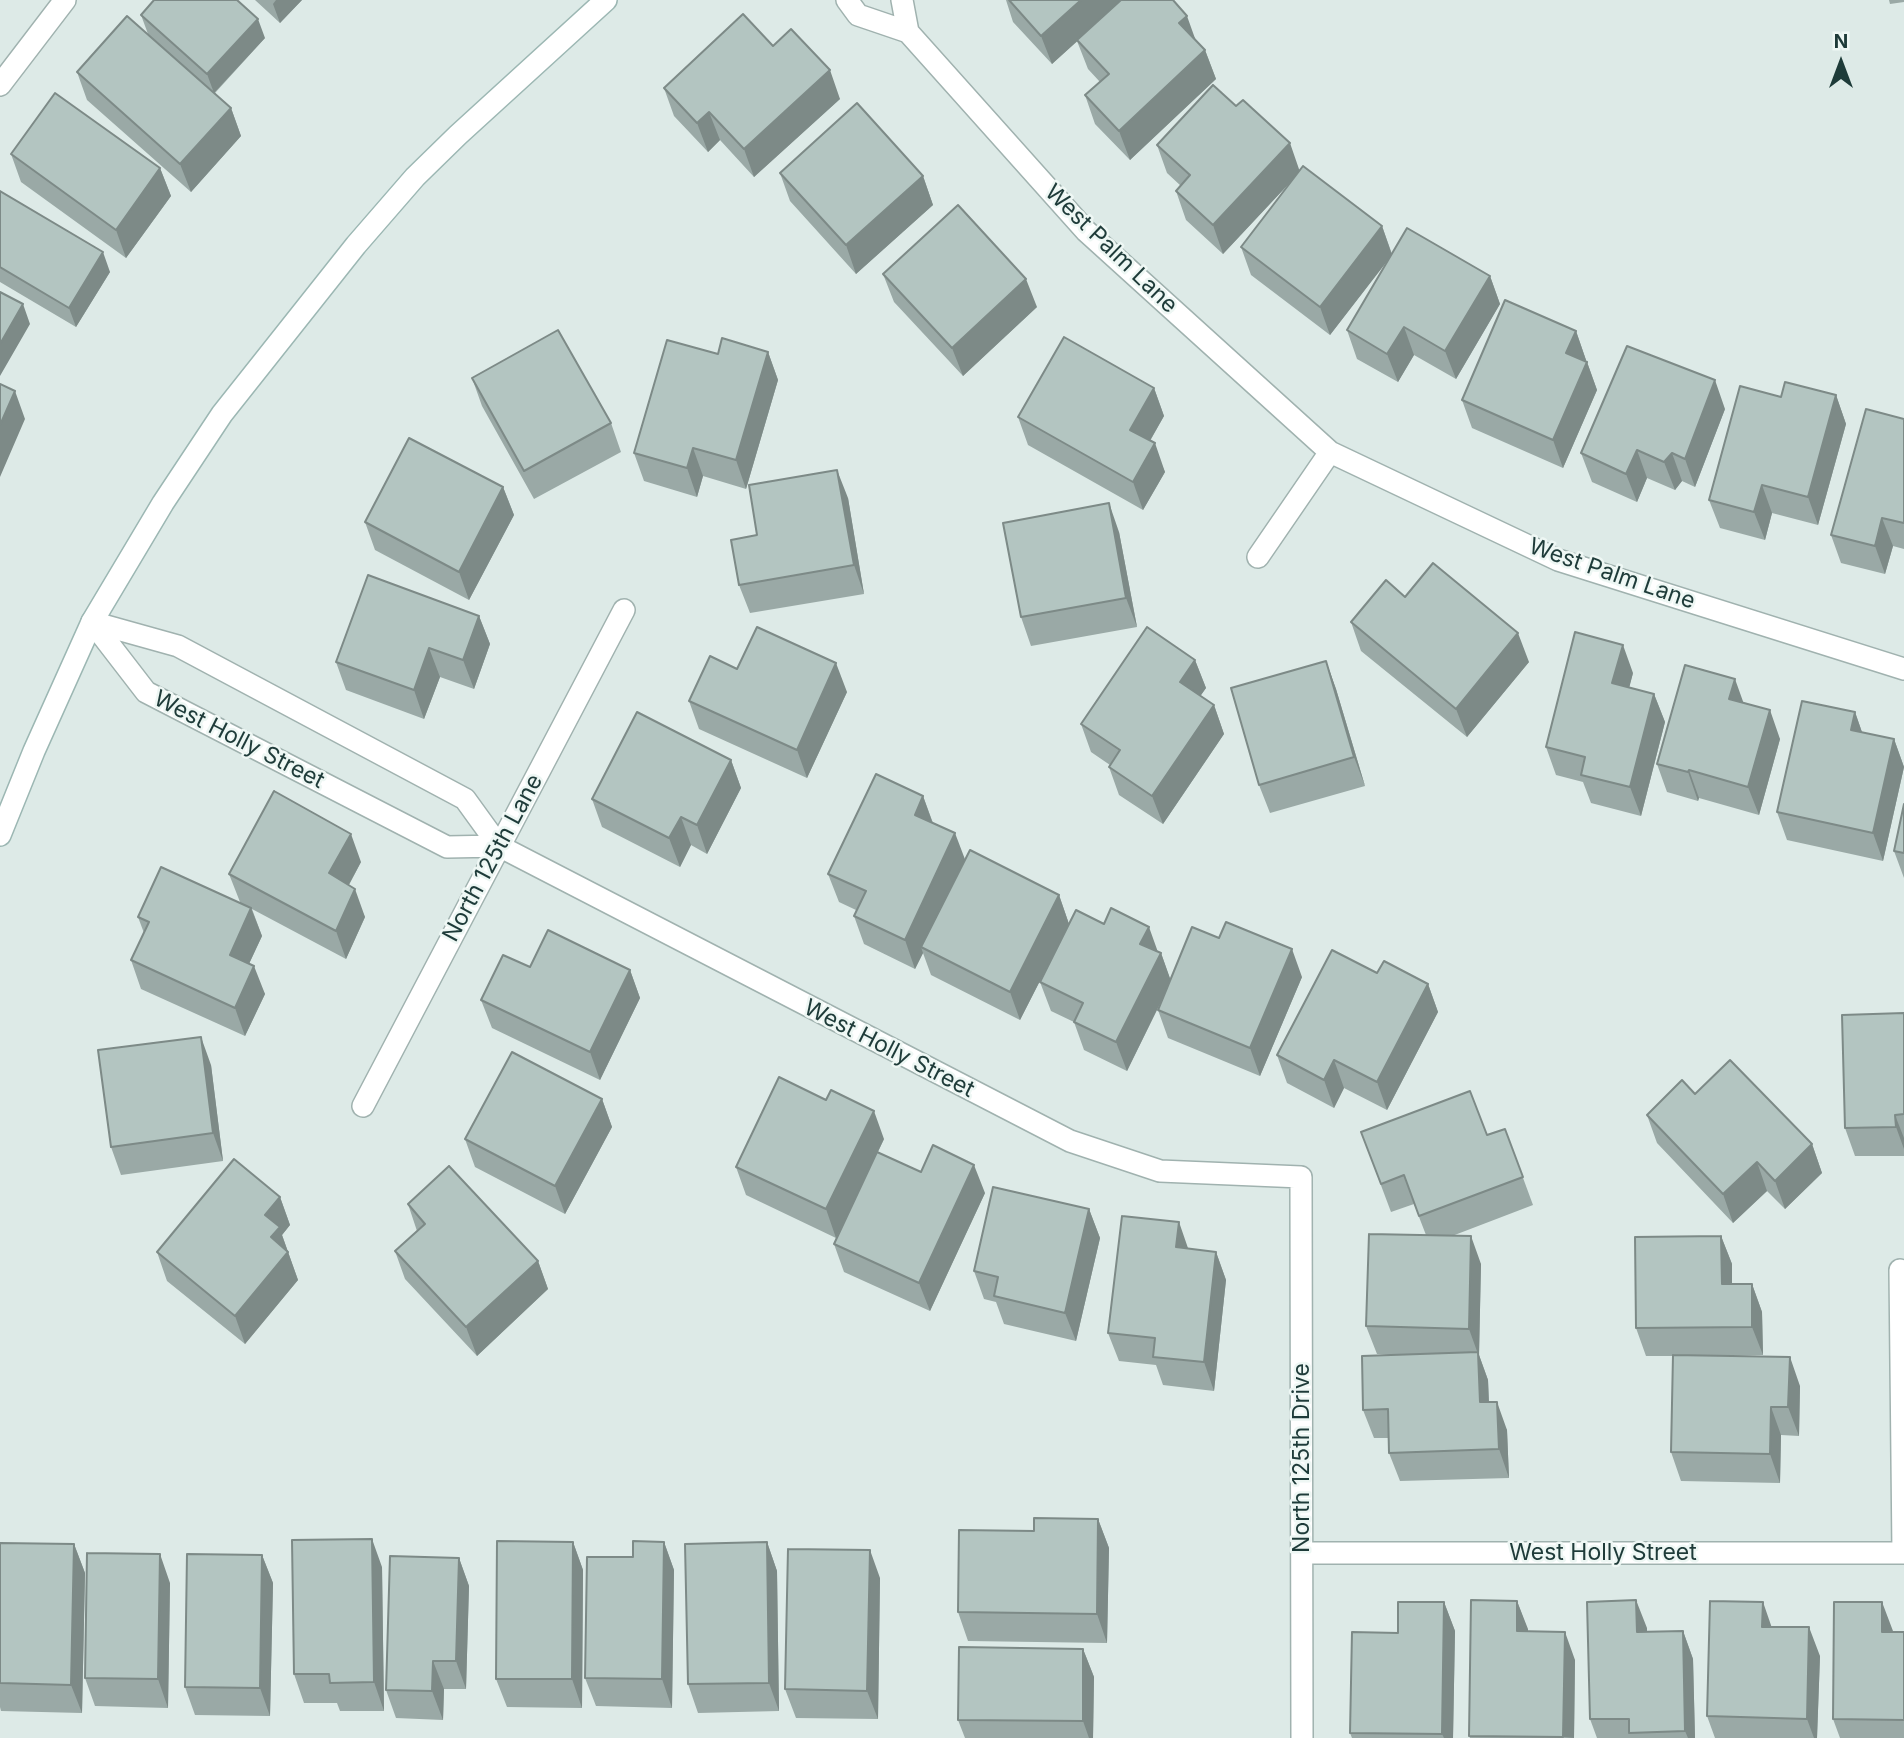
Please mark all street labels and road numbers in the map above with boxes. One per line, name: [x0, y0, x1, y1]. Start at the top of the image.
street label: West Palm Lane: [1039, 179, 1183, 319]
street label: West Palm Lane: [1525, 533, 1699, 615]
street label: West Holly Street: [149, 685, 329, 795]
street label: North 125th Lane: [437, 770, 549, 946]
street label: West Holly Street: [799, 994, 979, 1104]
street label: North 125th Drive: [1288, 1363, 1316, 1553]
street label: West Holly Street: [1509, 1539, 1697, 1567]

